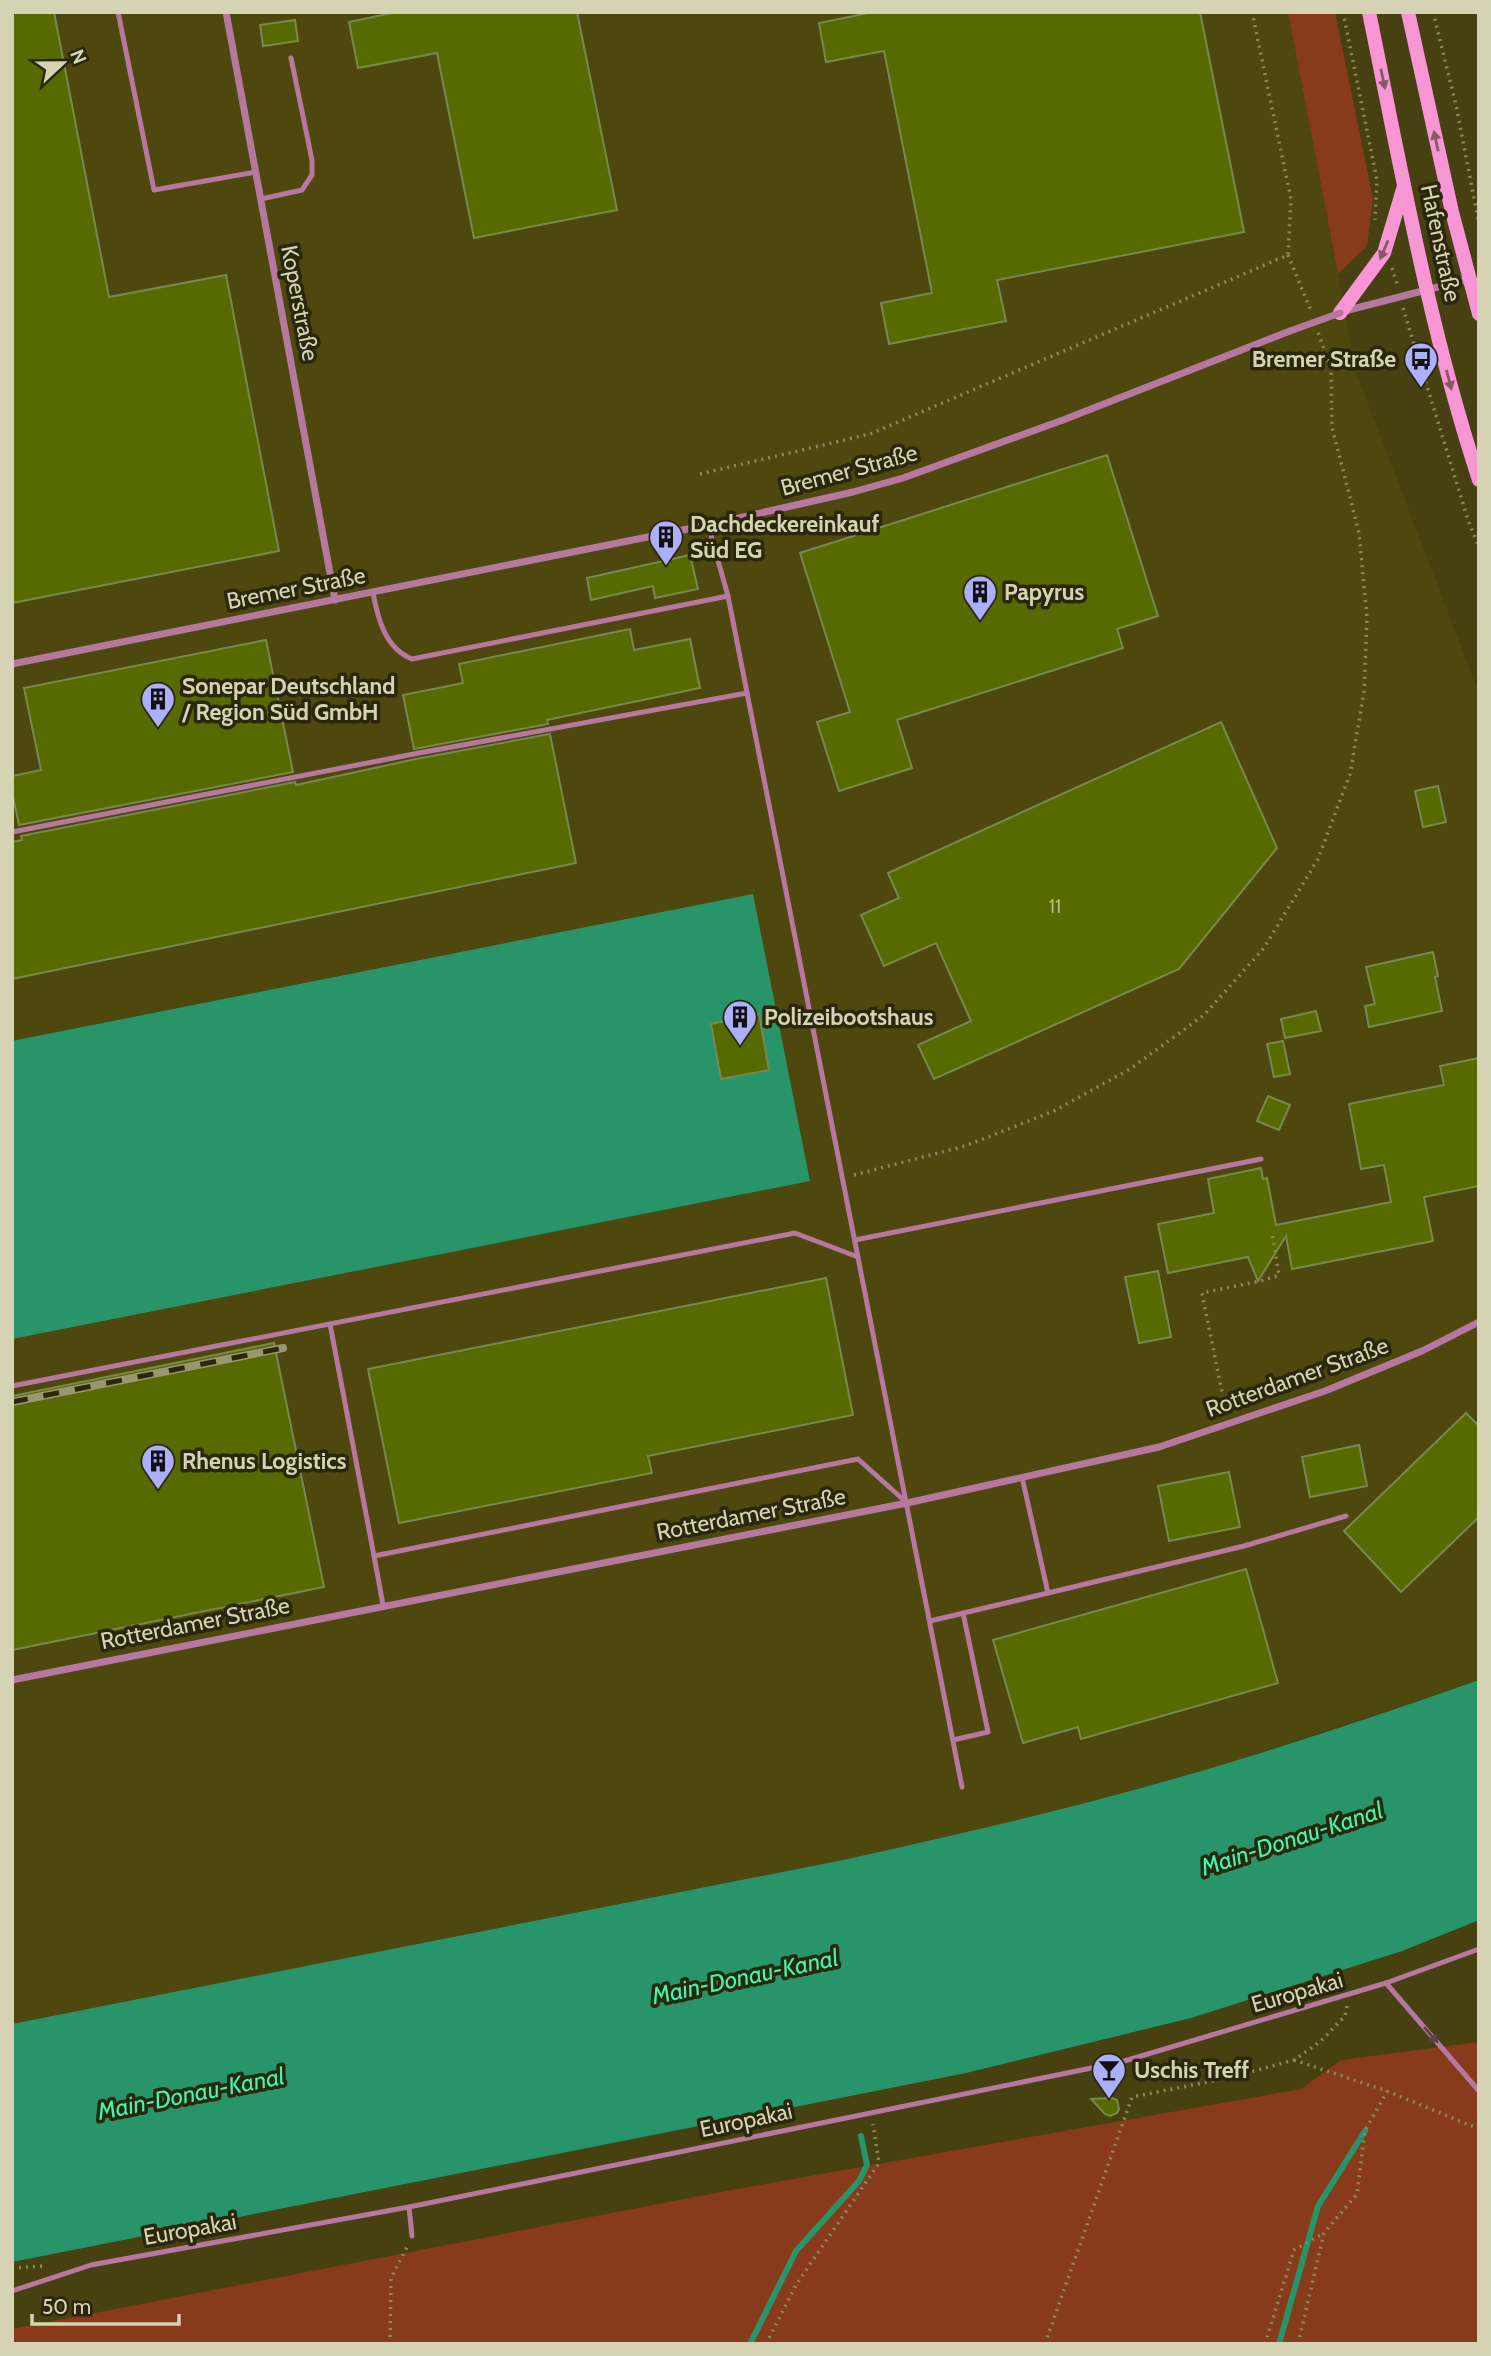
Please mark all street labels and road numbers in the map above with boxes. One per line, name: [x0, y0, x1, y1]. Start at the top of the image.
street label: Hafenstraße: [1415, 182, 1467, 304]
street label: Koperstraße: [275, 243, 325, 363]
street label: Bremer Straße: [777, 438, 921, 502]
street label: Bremer Straße: [224, 561, 368, 615]
street label: Rotterdamer Straße: [1202, 1331, 1392, 1423]
street label: Rotterdamer Straße: [654, 1482, 848, 1546]
street label: Rotterdamer Straße: [98, 1591, 292, 1655]
street label: Europakai: [1248, 1966, 1346, 2018]
street label: Europakai: [697, 2097, 795, 2143]
street label: Europakai: [141, 2207, 239, 2251]

